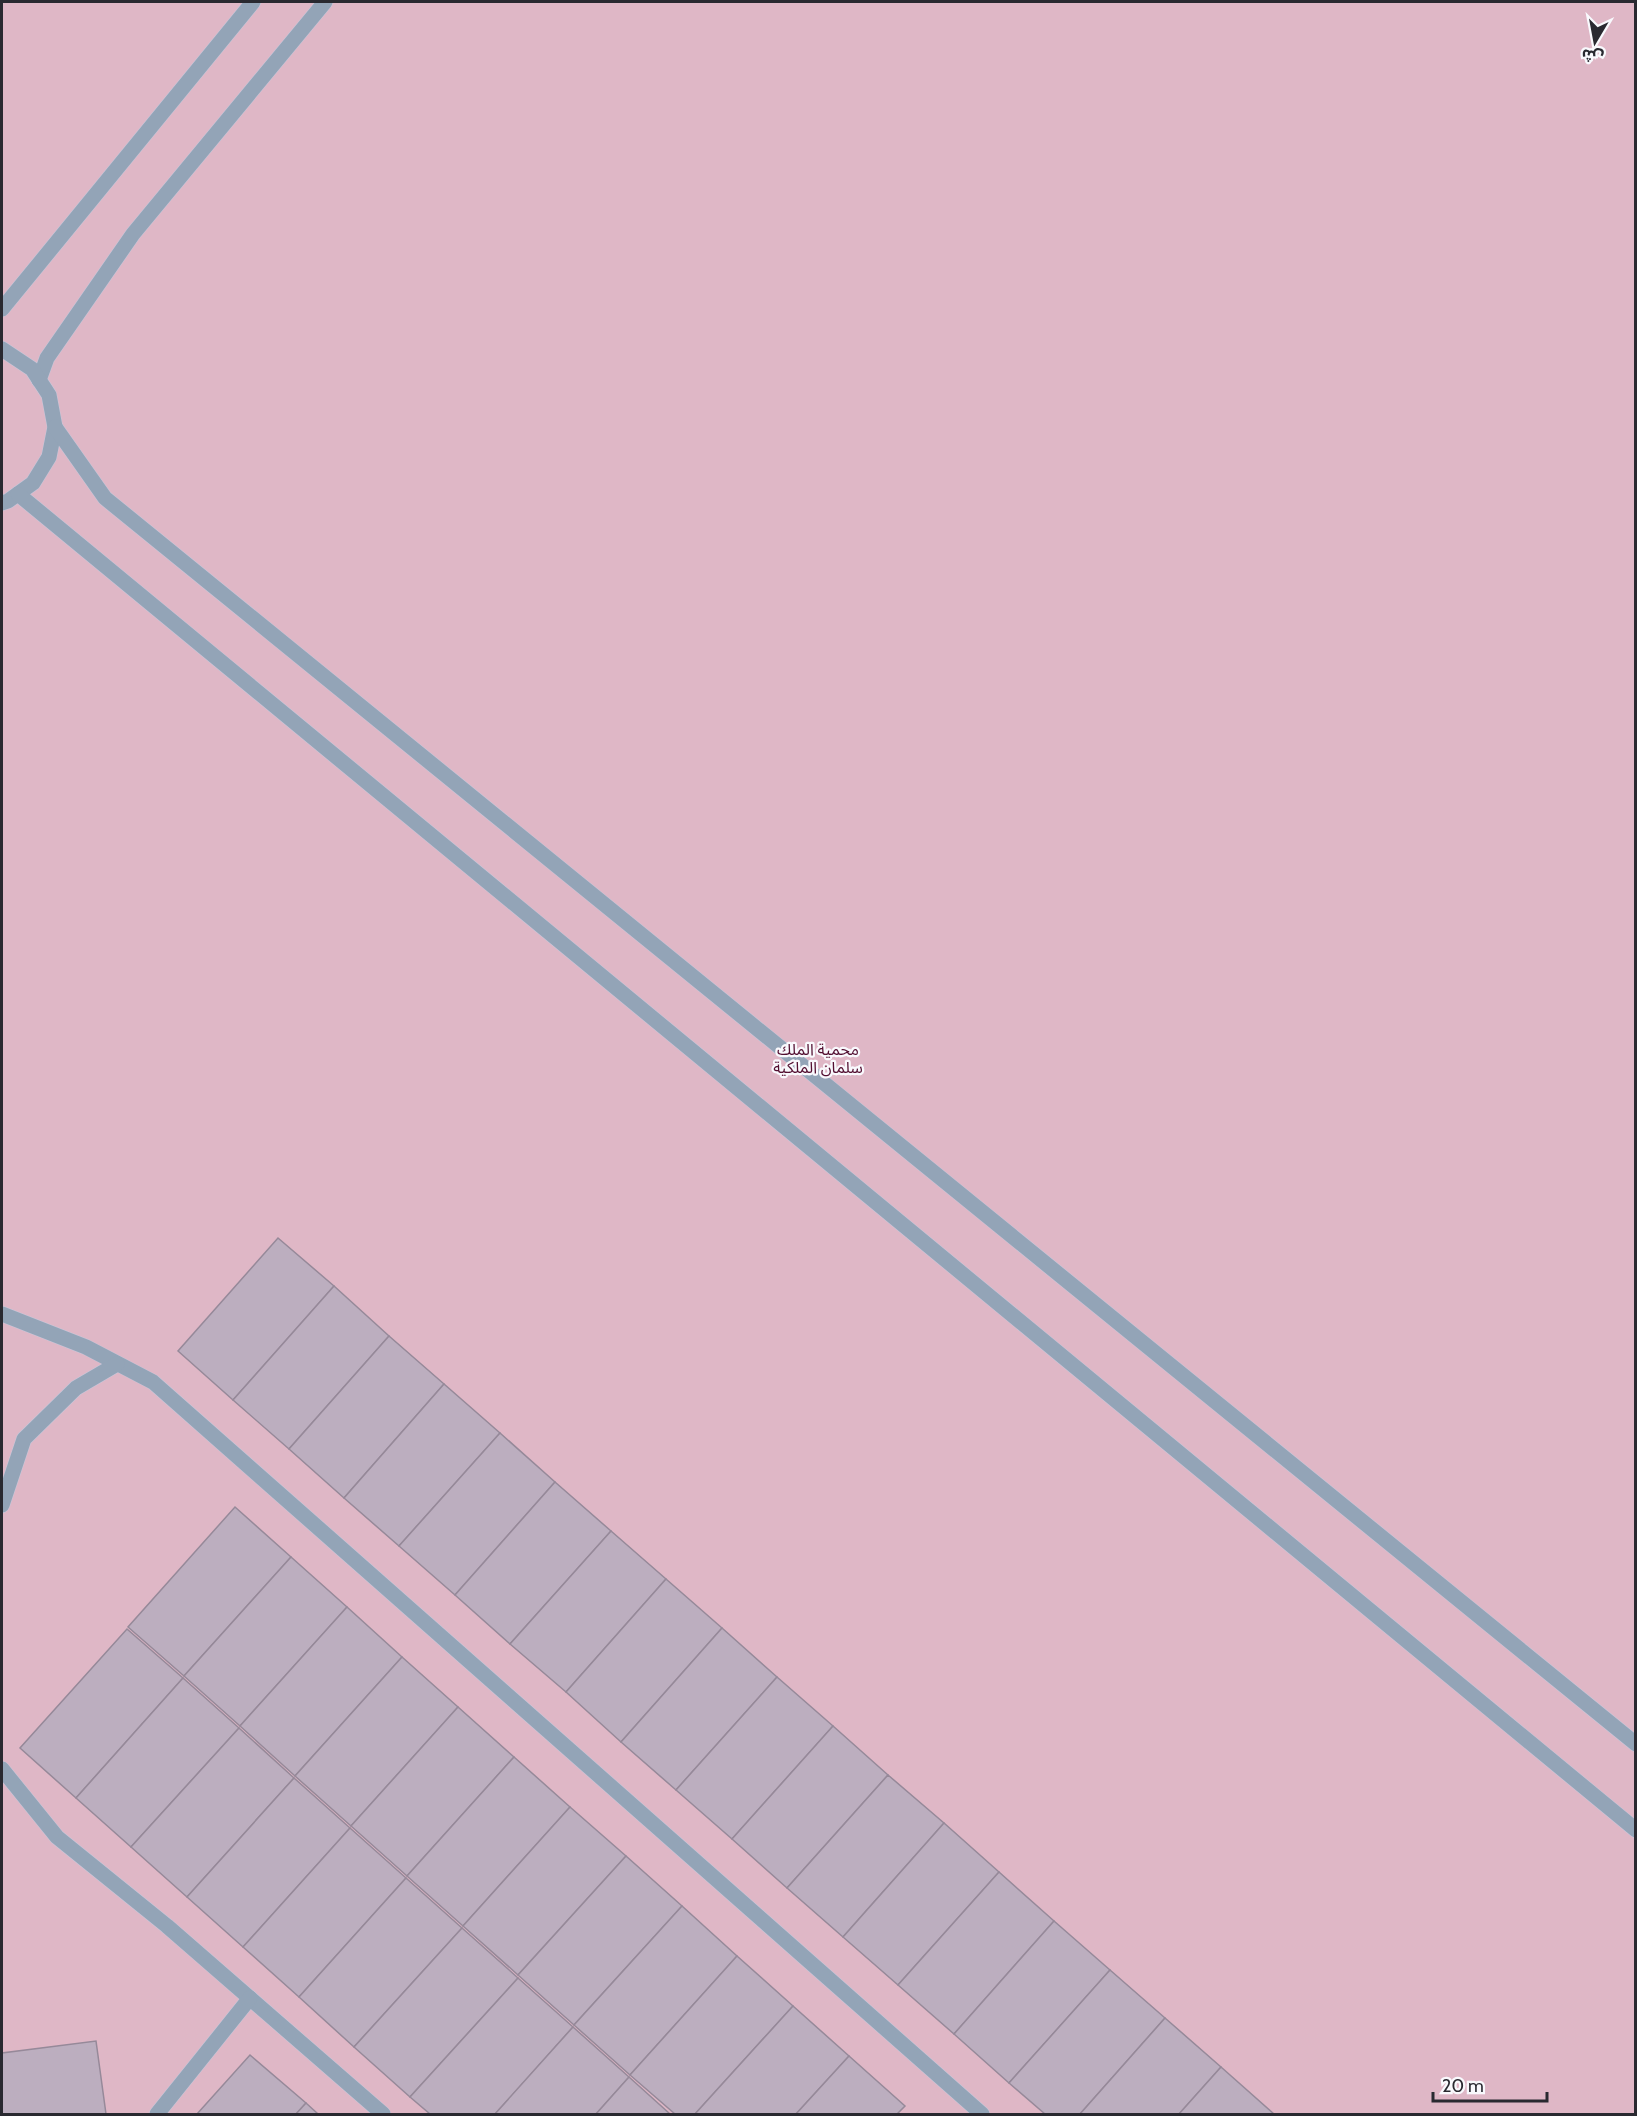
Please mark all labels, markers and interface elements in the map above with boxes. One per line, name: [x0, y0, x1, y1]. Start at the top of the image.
north arrow: [1565, 12, 1625, 72]
text: ش: [1580, 45, 1605, 68]
park label: محمية الملك سلمان الملكية: [773, 1040, 863, 1077]
scale bar: [1433, 2065, 1547, 2103]
text: 20 m: [1442, 2075, 1484, 2097]

